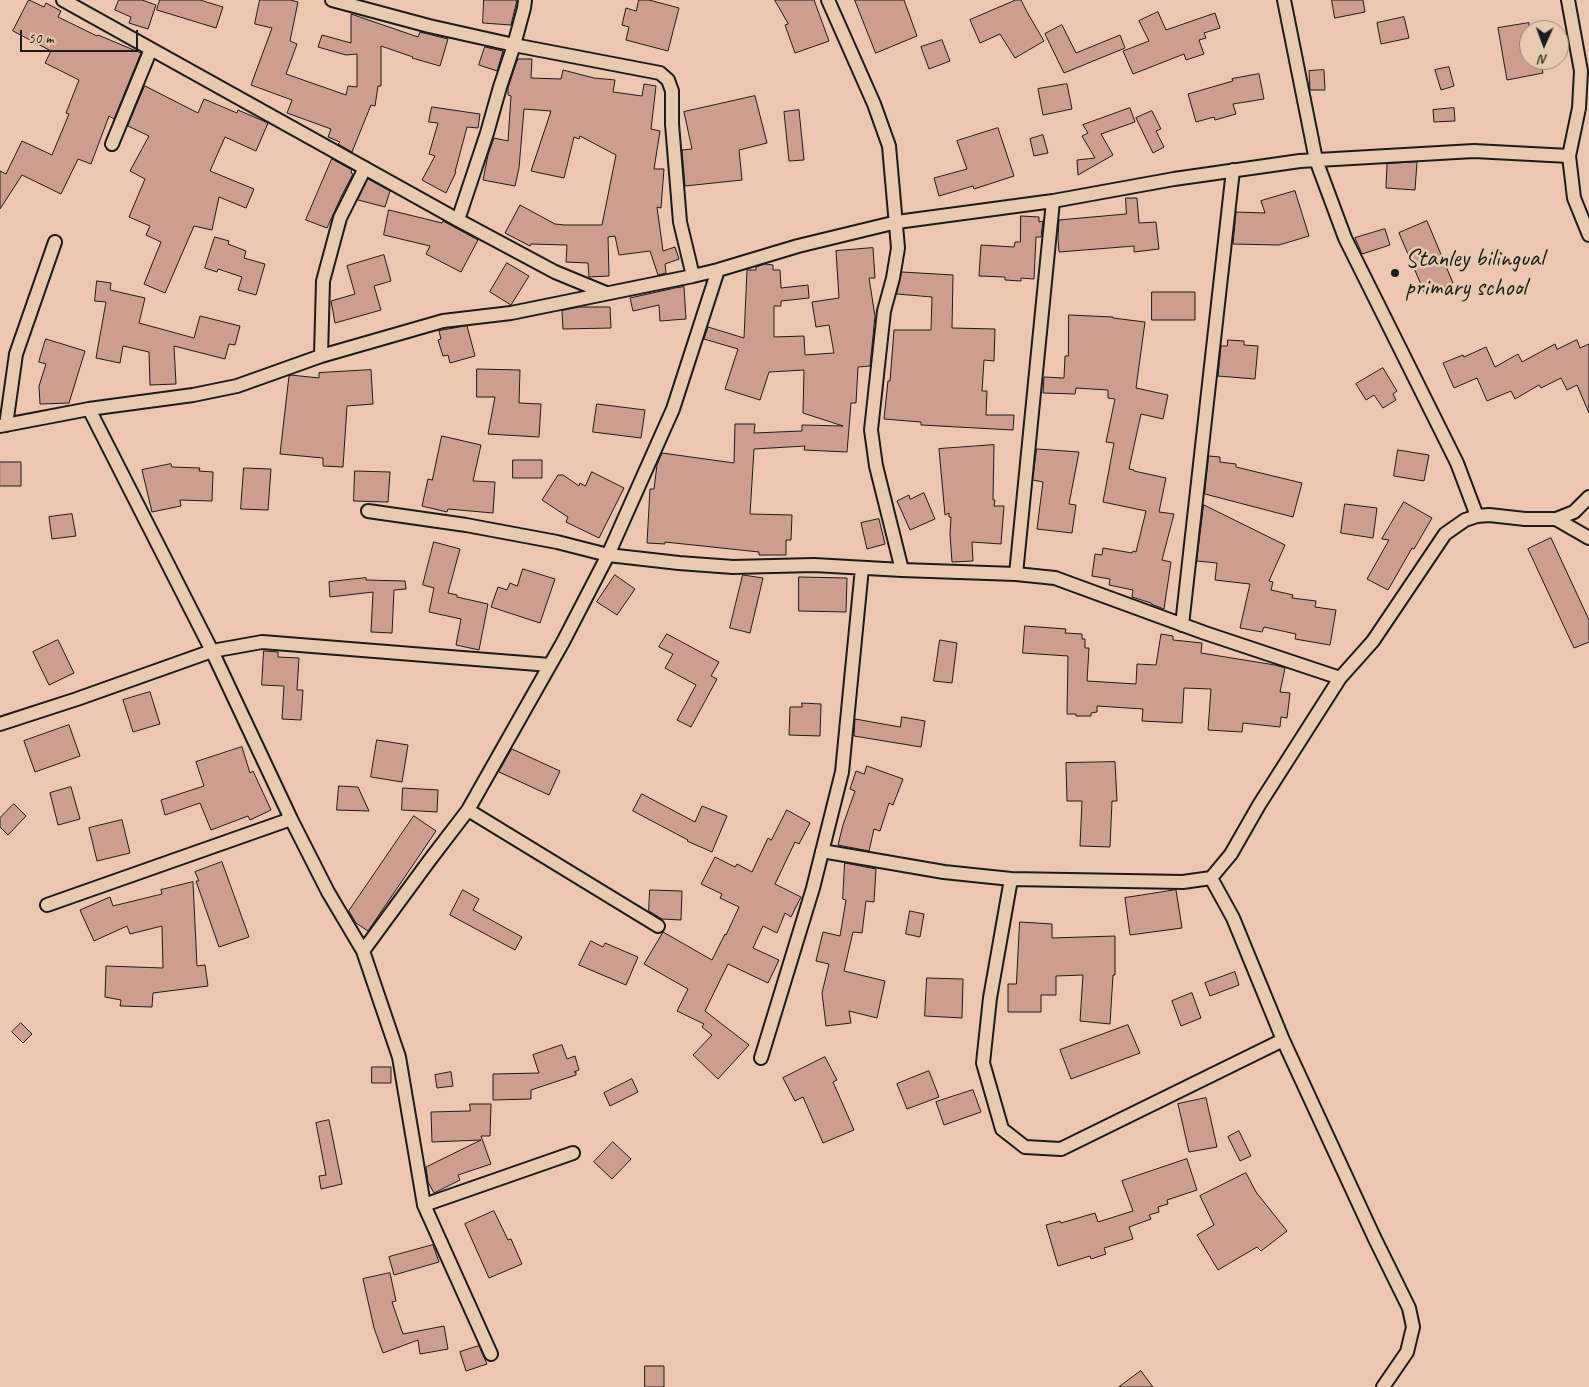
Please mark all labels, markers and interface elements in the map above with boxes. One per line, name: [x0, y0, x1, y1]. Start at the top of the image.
scale bar: [22, 20, 140, 52]
north arrow: [1519, 20, 1569, 70]
text: 50 m: [28, 29, 54, 48]
text: N: [1539, 51, 1548, 68]
place label: Stanley bilingual primary school: [1405, 244, 1544, 303]
marker: Stanley bilingual primary school: [1389, 267, 1401, 279]

